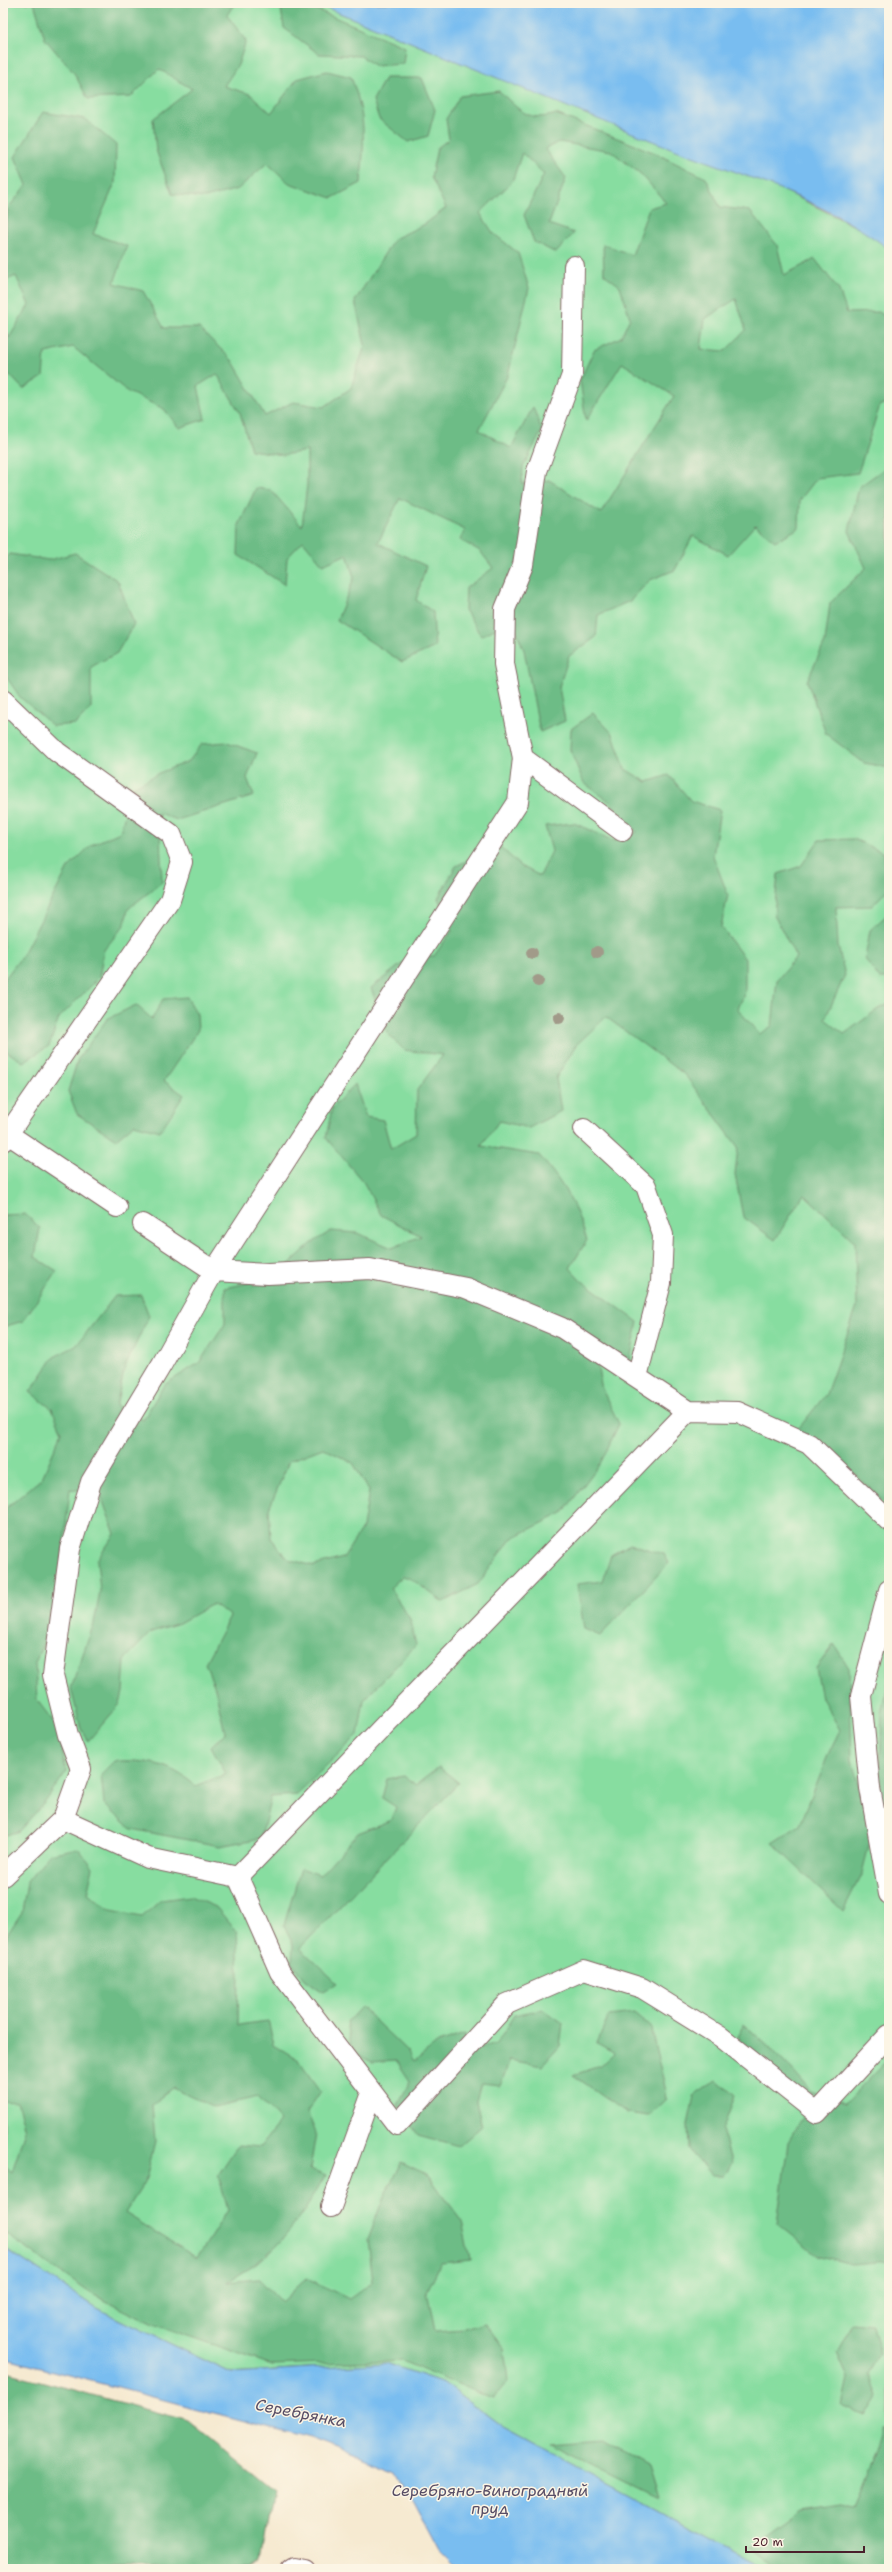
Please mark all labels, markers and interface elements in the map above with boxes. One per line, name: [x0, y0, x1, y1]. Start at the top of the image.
water label: Серебрянка: [254, 2394, 348, 2432]
water label: Серебряно-Виноградный пруд: [392, 2480, 588, 2519]
scale bar: [746, 2528, 864, 2554]
text: 20 m: [752, 2534, 783, 2550]

